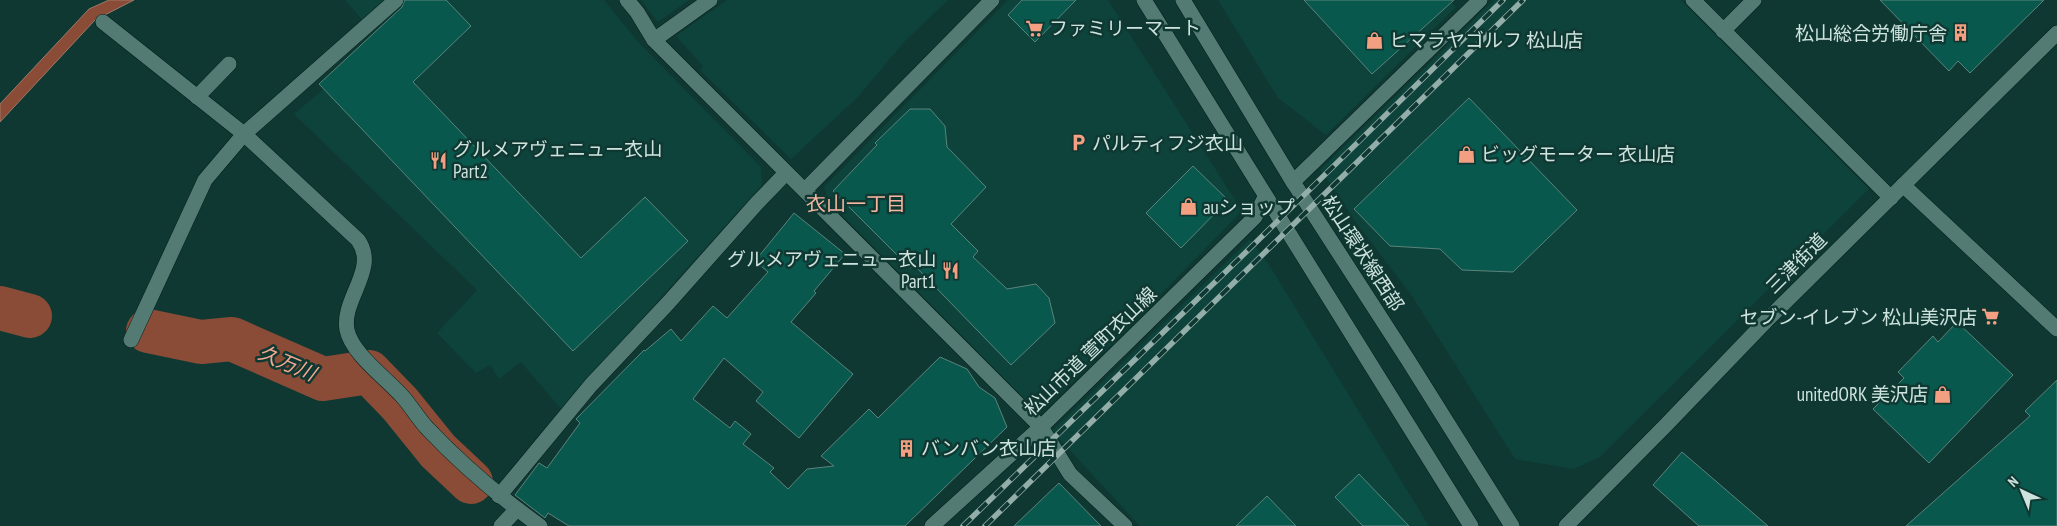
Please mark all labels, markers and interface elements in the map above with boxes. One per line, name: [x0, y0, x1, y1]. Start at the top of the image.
place label: ファミリーマート: [1049, 16, 1201, 40]
supermarket icon: ファミリーマート: [1025, 18, 1045, 38]
place label: 松山総合労働庁舎: [1795, 21, 1947, 45]
building icon: 松山総合労働庁舎: [1951, 23, 1971, 43]
place label: ヒマラヤゴルフ 松山店: [1389, 28, 1583, 52]
shop icon: ヒマラヤゴルフ 松山店: [1365, 30, 1385, 50]
place label: パルティフジ衣山: [1092, 131, 1243, 155]
parking icon: パルティフジ衣山: [1068, 133, 1088, 153]
place label: グルメアヴェニュー衣山 Part2: [453, 137, 662, 183]
place label: ビッグモーター 衣山店: [1481, 142, 1675, 166]
shop icon: ビッグモーター 衣山店: [1457, 144, 1477, 164]
restaurant icon: グルメアヴェニュー衣山 Part2: [429, 150, 449, 170]
district label: 衣山一丁目: [806, 191, 906, 217]
street label: 松山環状線西部: [1317, 191, 1409, 315]
place label: auショップ: [1203, 195, 1295, 219]
shop icon: auショップ: [1179, 197, 1199, 217]
street label: 三津街道: [1761, 228, 1831, 298]
place label: グルメアヴェニュー衣山 Part1: [727, 247, 936, 293]
restaurant icon: グルメアヴェニュー衣山 Part1: [940, 260, 960, 280]
street label: 松山市道 萱町衣山線: [1019, 282, 1161, 420]
place label: セブン-イレブン 松山美沢店: [1739, 305, 1977, 329]
supermarket icon: セブン-イレブン 松山美沢店: [1981, 307, 2001, 327]
water label: 久万川: [254, 339, 322, 387]
place label: unitedORK 美沢店: [1797, 382, 1928, 406]
shop icon: unitedORK 美沢店: [1932, 384, 1952, 404]
place label: バンバン衣山店: [921, 436, 1056, 460]
building icon: バンバン衣山店: [897, 438, 917, 458]
north arrow: [1997, 466, 2047, 516]
text: N: [2004, 473, 2022, 491]

